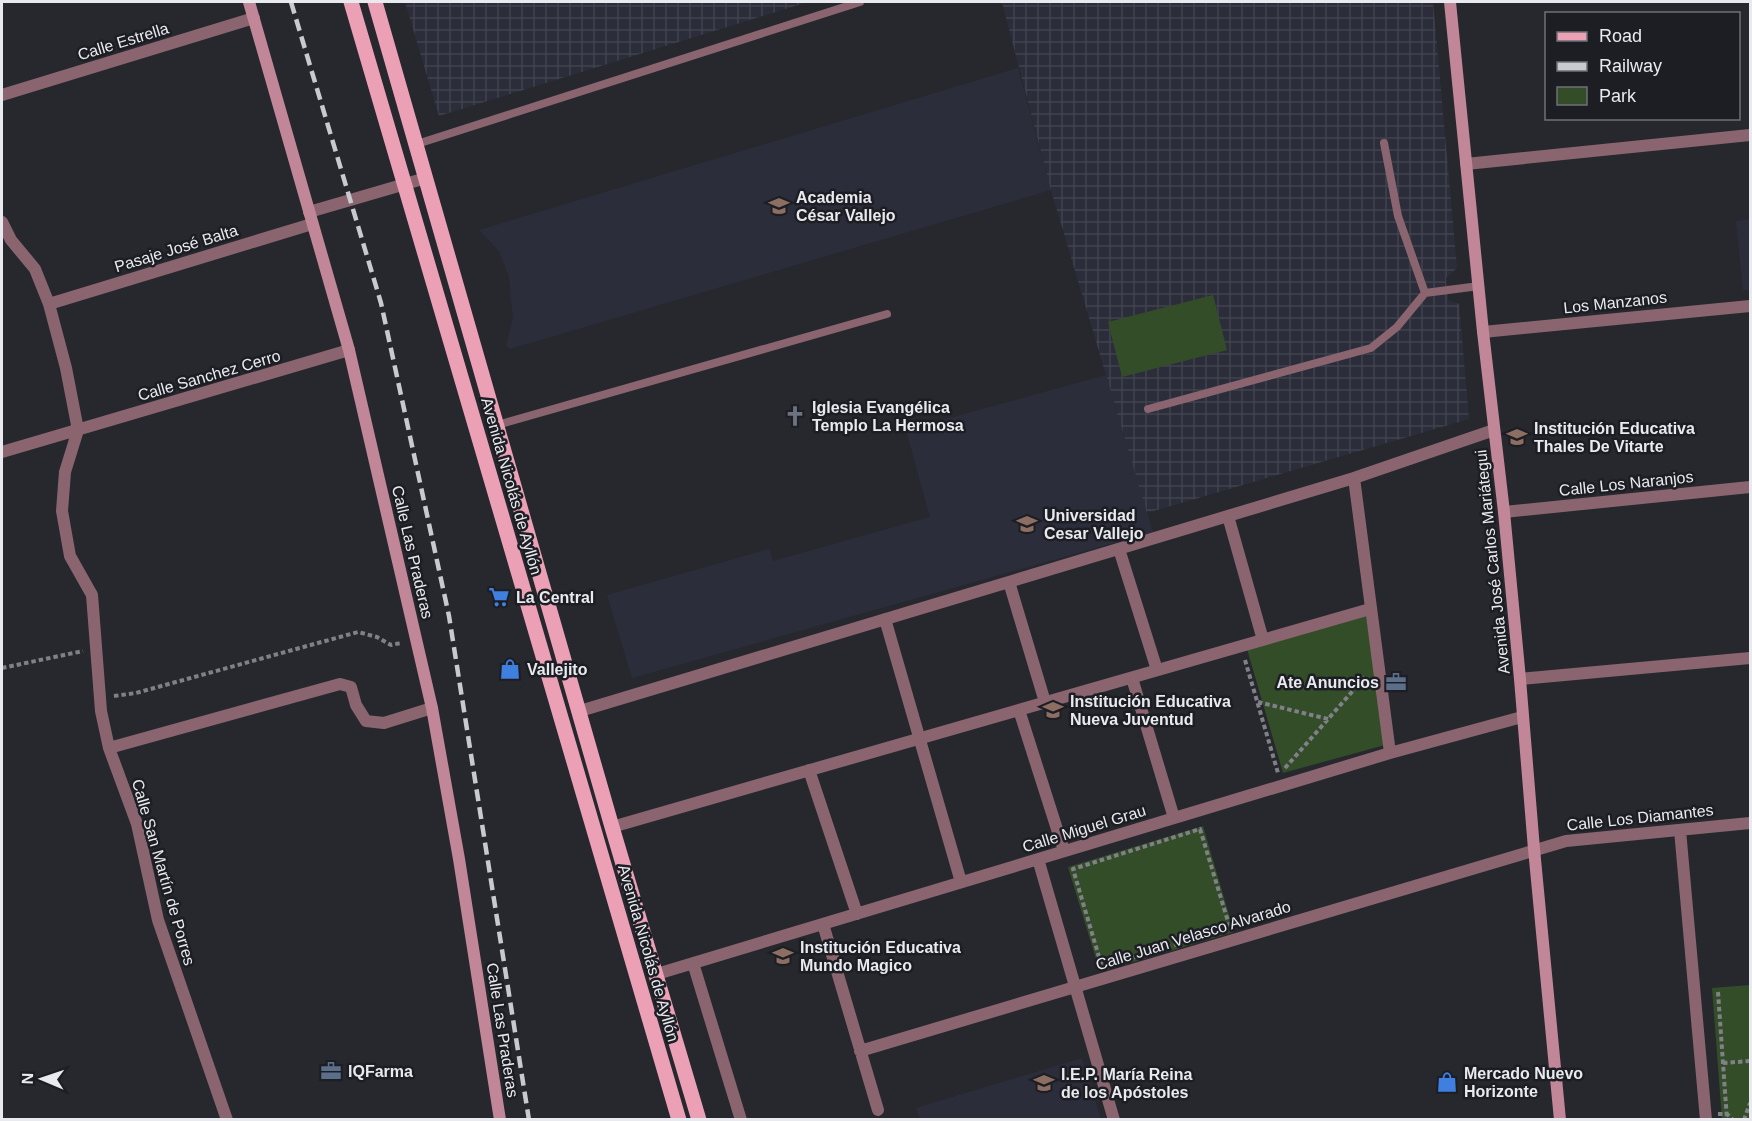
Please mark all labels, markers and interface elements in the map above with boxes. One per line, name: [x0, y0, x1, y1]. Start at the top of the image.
legend: [1545, 12, 1740, 120]
street label: Calle Estrella: [76, 20, 171, 63]
text: Road: [1599, 26, 1642, 46]
text: Railway: [1599, 56, 1662, 76]
text: Park: [1599, 86, 1637, 106]
place label: Academia César Vallejo: [796, 189, 896, 224]
school or university icon: Academia César Vallejo: [767, 194, 791, 218]
street label: Pasaje José Balta: [112, 222, 240, 275]
street label: Los Manzanos: [1562, 289, 1668, 316]
street label: Calle Sanchez Cerro: [136, 347, 283, 404]
street label: Avenida Nicolás de Ayllón: [478, 396, 545, 577]
place label: Iglesia Evangélica Templo La Hermosa: [812, 399, 964, 434]
church icon: Iglesia Evangélica Templo La Hermosa: [783, 404, 807, 428]
place label: Institución Educativa Thales De Vitarte: [1534, 420, 1695, 455]
school or university icon: Institución Educativa Thales De Vitarte: [1505, 425, 1529, 449]
street label: Avenida José Carlos Mariátegui: [1472, 449, 1513, 675]
street label: Calle Los Naranjos: [1558, 468, 1694, 499]
street label: Calle Las Praderas: [389, 484, 436, 620]
place label: Universidad Cesar Vallejo: [1044, 507, 1144, 542]
school or university icon: Universidad Cesar Vallejo: [1015, 512, 1039, 536]
supermarket icon: La Central: [487, 585, 511, 609]
place label: La Central: [516, 589, 594, 606]
shop icon: Vallejito: [498, 657, 522, 681]
place label: Vallejito: [527, 661, 588, 678]
office icon: Ate Anuncios: [1384, 670, 1408, 694]
place label: Ate Anuncios: [1276, 674, 1379, 691]
place label: Institución Educativa Nueva Juventud: [1070, 693, 1231, 728]
school or university icon: Institución Educativa Nueva Juventud: [1041, 698, 1065, 722]
street label: Calle San Martín de Porres: [129, 777, 198, 967]
street label: Calle Los Diamantes: [1566, 801, 1714, 834]
street label: Calle Miguel Grau: [1020, 802, 1148, 855]
street label: Avenida Nicolás de Ayllón: [615, 863, 682, 1044]
street label: Calle Juan Velasco Alvarado: [1094, 898, 1293, 973]
place label: Institución Educativa Mundo Magico: [800, 939, 961, 974]
school or university icon: Institución Educativa Mundo Magico: [771, 944, 795, 968]
street label: Calle Las Praderas: [483, 962, 522, 1099]
north arrow: [12, 1049, 72, 1109]
office icon: IQFarma: [319, 1059, 343, 1083]
place label: IQFarma: [348, 1063, 413, 1080]
place label: Mercado Nuevo Horizonte: [1464, 1065, 1583, 1100]
place label: I.E.P. María Reina de los Apóstoles: [1061, 1066, 1192, 1101]
shop icon: Mercado Nuevo Horizonte: [1435, 1070, 1459, 1094]
school or university icon: I.E.P. María Reina de los Apóstoles: [1032, 1071, 1056, 1095]
text: N: [19, 1072, 36, 1085]

